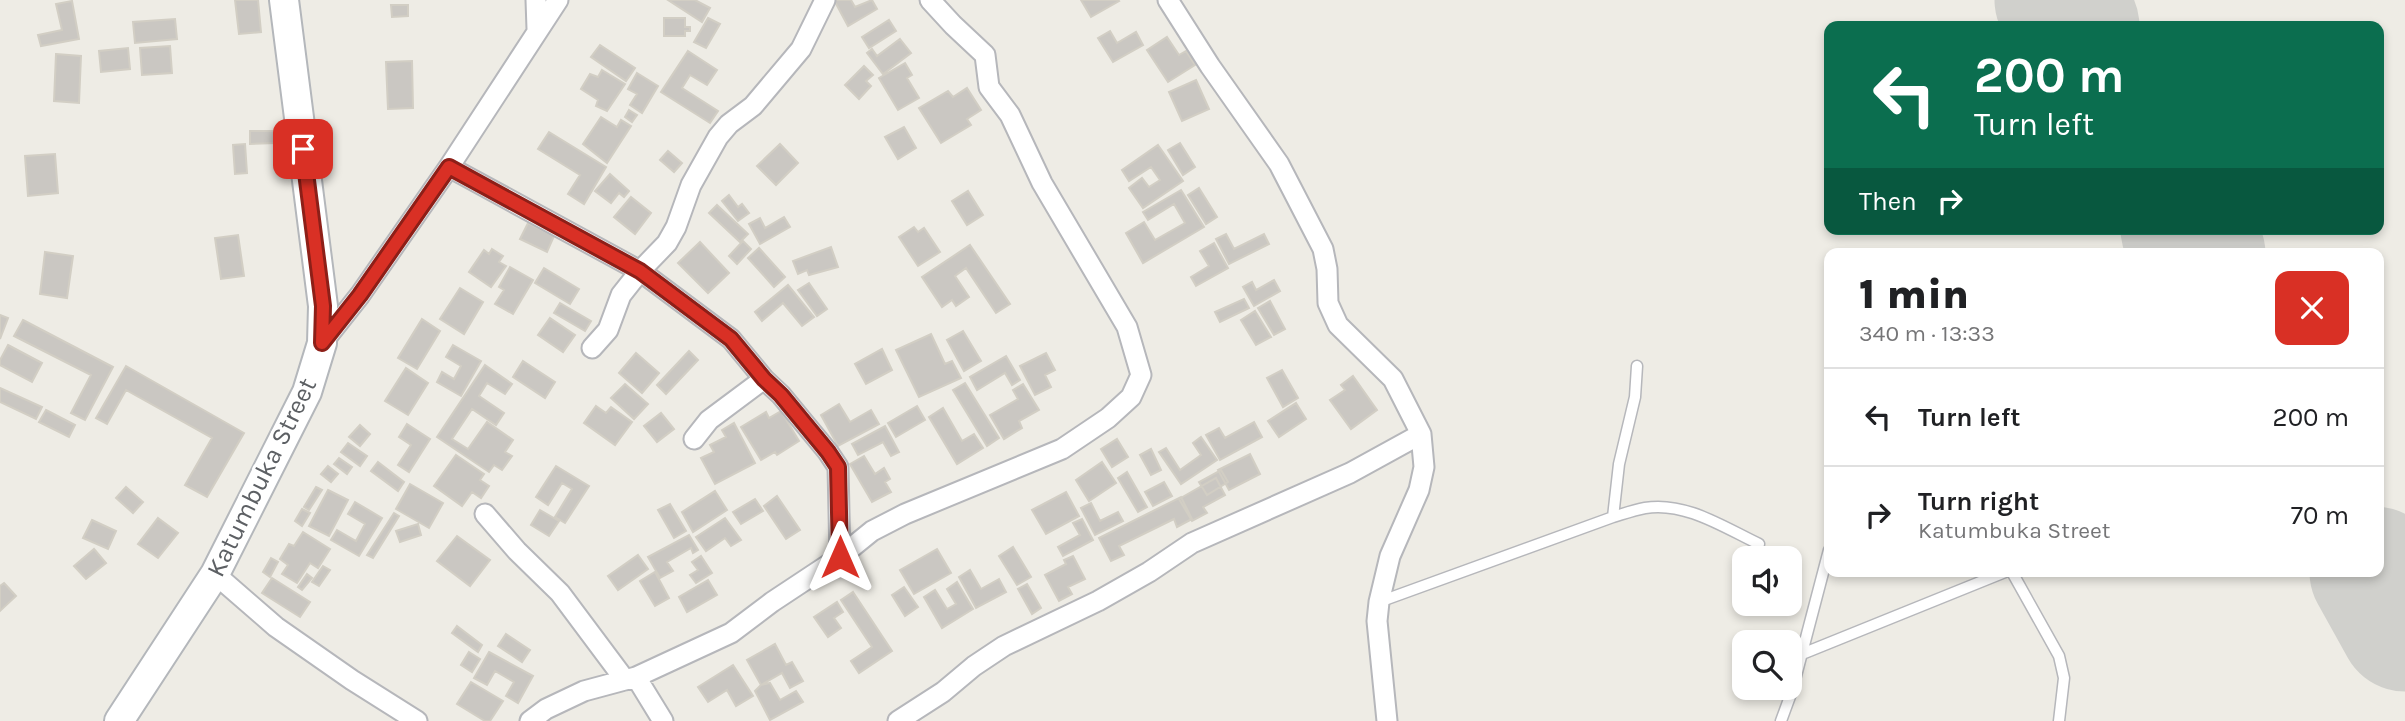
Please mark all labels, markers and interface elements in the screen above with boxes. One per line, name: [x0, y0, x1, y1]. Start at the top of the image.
text: 200 m: [1974, 47, 2125, 104]
icon: left: [1859, 49, 1950, 140]
text: Turn left: [1974, 106, 2094, 143]
pin: [273, 119, 333, 179]
icon: arrive: [284, 130, 322, 168]
icon: right: [1931, 182, 1969, 220]
text: Then: [1859, 186, 1917, 217]
text: 1 min: [1859, 269, 1969, 319]
button: close: [2275, 271, 2349, 345]
text: 340 m · 13:33: [1859, 320, 1995, 347]
street label: Katumbuka Street: [200, 372, 323, 582]
icon: left: [1859, 398, 1897, 436]
text: Turn left: [1918, 402, 2020, 433]
text: 200 m: [2273, 402, 2349, 433]
text: Turn right: [1918, 486, 2039, 517]
icon: right: [1859, 496, 1897, 534]
text: 70 m: [2291, 500, 2349, 531]
text: Katumbuka Street: [1918, 517, 2111, 544]
position arrow: [803, 520, 877, 594]
map controls: [1732, 546, 1802, 700]
button: sound: [1732, 546, 1802, 616]
button: search: [1732, 630, 1802, 700]

